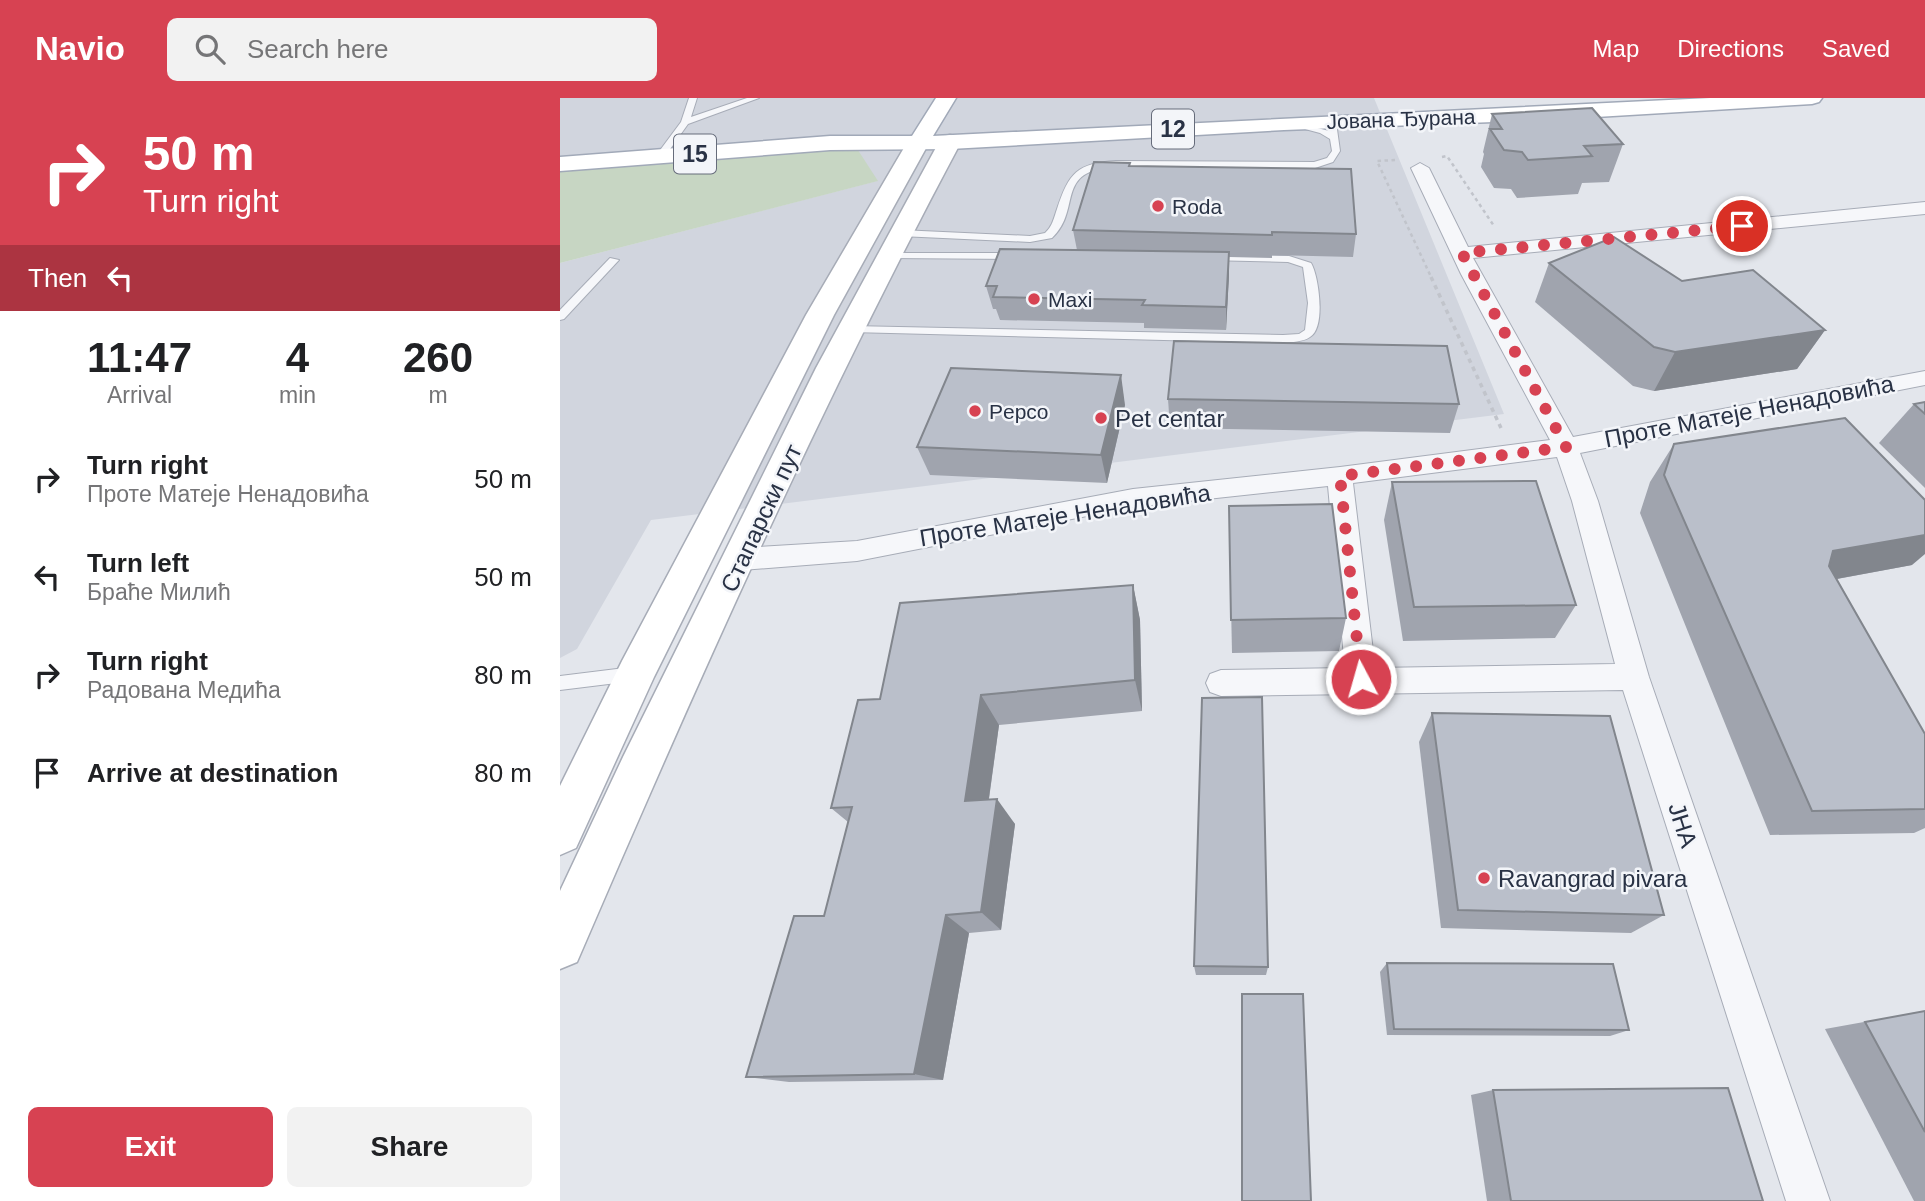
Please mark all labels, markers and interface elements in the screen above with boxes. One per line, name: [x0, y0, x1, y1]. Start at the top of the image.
search box: [167, 18, 657, 81]
text: Navio: [35, 30, 125, 67]
icon: search: [191, 30, 229, 68]
text: Search here: [247, 34, 389, 64]
text: Map: [1593, 35, 1639, 62]
text: Directions: [1677, 35, 1784, 62]
text: Saved: [1822, 35, 1890, 62]
street label: Јована Ђурана: [1326, 105, 1476, 133]
road number: 12: [1152, 110, 1194, 148]
icon: right: [28, 126, 119, 217]
text: 50 m: [143, 126, 255, 180]
road number: 15: [674, 134, 716, 174]
text: Turn right: [143, 183, 279, 219]
place label: Roda: [1172, 195, 1223, 218]
pin: [1712, 196, 1772, 256]
marker: Roda: [1150, 198, 1166, 214]
icon: arrive: [1723, 207, 1761, 245]
icon: left: [101, 259, 139, 297]
text: Then: [28, 263, 87, 293]
place label: Maxi: [1048, 288, 1092, 311]
marker: Maxi: [1026, 291, 1042, 307]
text: 11:47: [87, 334, 192, 381]
text: 4: [286, 334, 309, 381]
text: 260: [403, 334, 473, 381]
street label: Проте Матеје Ненадовића: [1602, 370, 1897, 452]
text: Arrival: [107, 382, 172, 408]
text: min: [279, 382, 316, 408]
text: m: [428, 382, 448, 408]
place label: Pepco: [989, 400, 1049, 423]
marker: Pepco: [967, 403, 983, 419]
place label: Pet centar: [1115, 405, 1224, 432]
marker: Pet centar: [1093, 410, 1109, 426]
street label: Стапарски пут: [715, 440, 807, 596]
text: Turn right: [87, 450, 208, 480]
icon: right: [28, 460, 66, 498]
text: 50 m: [474, 464, 532, 494]
street label: Проте Матеје Ненадовића: [918, 479, 1213, 551]
text: Проте Матеје Ненадовића: [87, 481, 369, 507]
text: Turn left: [87, 548, 189, 578]
icon: left: [28, 558, 66, 596]
text: 50 m: [474, 562, 532, 592]
text: Браће Милић: [87, 579, 231, 605]
position arrow: [1324, 642, 1398, 716]
text: Turn right: [87, 646, 208, 676]
icon: right: [28, 656, 66, 694]
text: 80 m: [474, 660, 532, 690]
text: Радована Медића: [87, 677, 281, 703]
icon: arrive: [28, 754, 66, 792]
text: Arrive at destination: [87, 758, 338, 788]
text: 80 m: [474, 758, 532, 788]
street label: ЈНА: [1663, 799, 1703, 851]
place label: Ravangrad pivara: [1498, 865, 1688, 892]
marker: Ravangrad pivara: [1476, 870, 1492, 886]
button: Exit: [28, 1107, 273, 1187]
button: Share: [287, 1107, 532, 1187]

